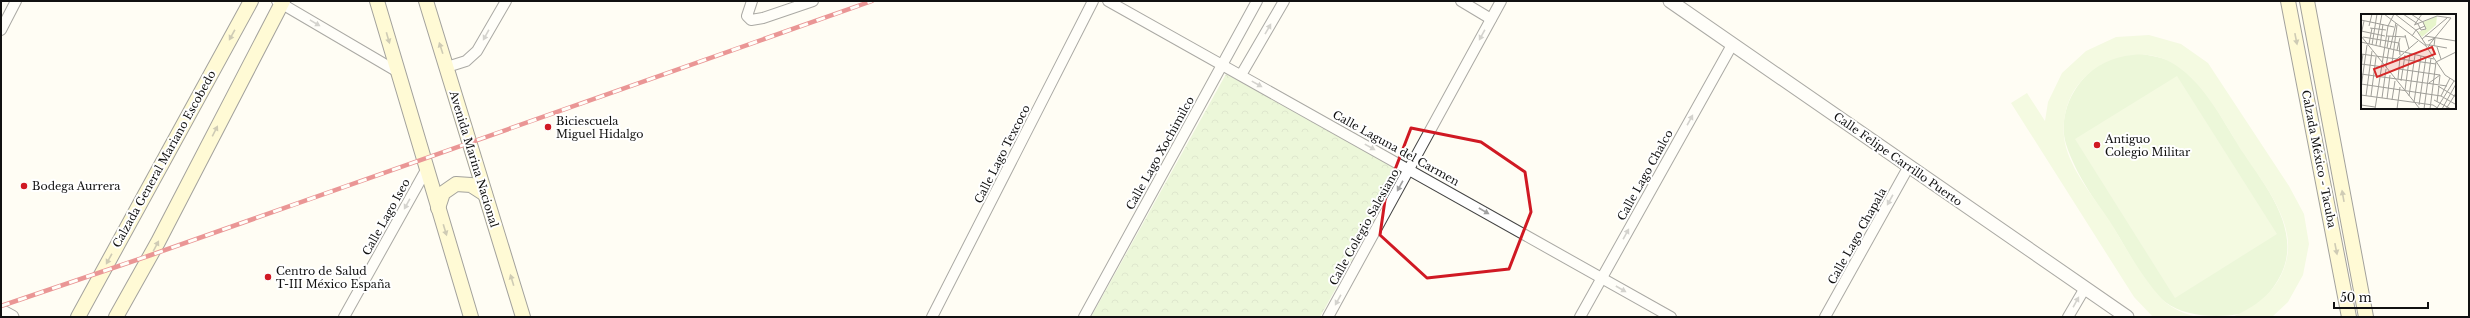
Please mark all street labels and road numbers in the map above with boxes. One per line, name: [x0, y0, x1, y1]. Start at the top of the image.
street label: Calzada General Mariano Escobedo: [109, 68, 219, 250]
street label: Avenida Marina Nacional: [446, 88, 502, 229]
street label: Calzada México - Tacuba: [2299, 89, 2339, 230]
street label: Calle Lago Xochimilco: [1123, 94, 1197, 212]
street label: Calle Lago Texcoco: [971, 102, 1033, 206]
street label: Calle Laguna del Carmen: [1330, 107, 1462, 189]
street label: Calle Felipe Carrillo Puerto: [1831, 109, 1965, 209]
street label: Calle Lago Chalco: [1614, 127, 1676, 223]
street label: Calle Colegio Salesiano: [1326, 166, 1402, 288]
street label: Calle Lago Iseo: [359, 176, 413, 258]
street label: Calle Lago Chapala: [1825, 184, 1890, 287]

